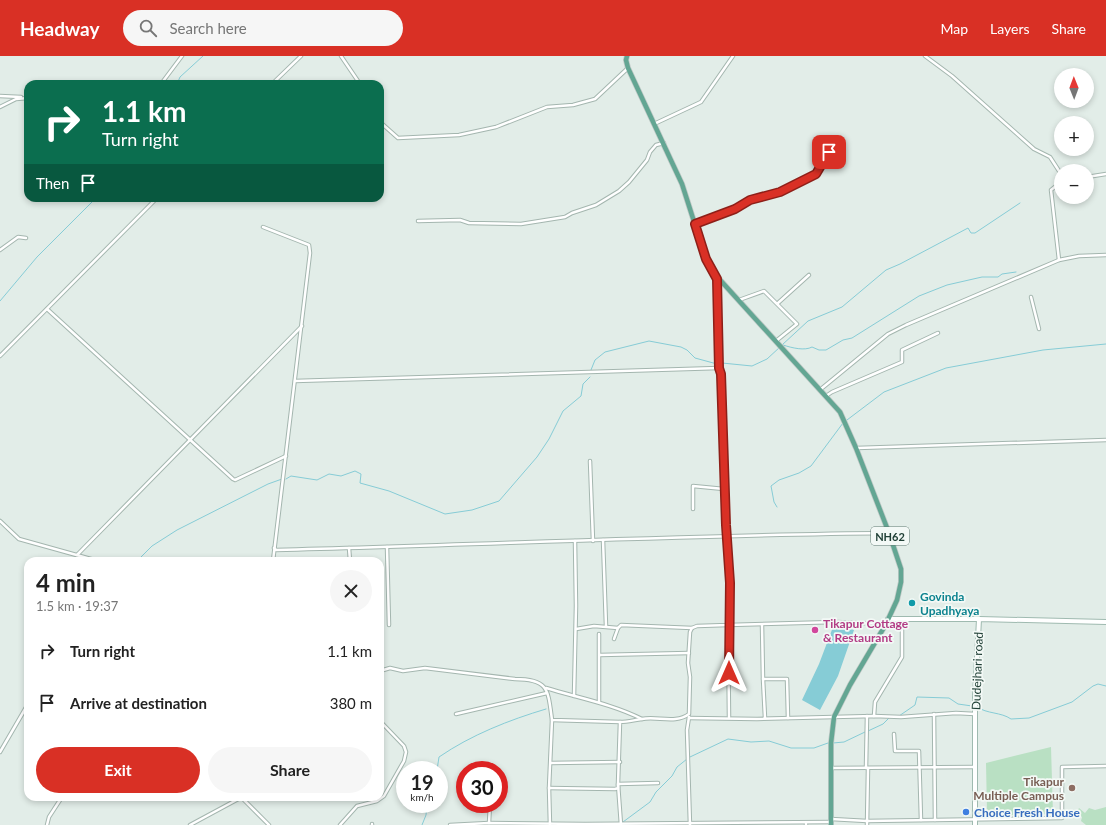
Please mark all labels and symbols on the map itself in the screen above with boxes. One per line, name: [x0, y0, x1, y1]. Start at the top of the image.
north arrow: [1054, 68, 1094, 108]
pin: [812, 135, 846, 169]
road number: NH62: [871, 527, 909, 545]
place label: Govinda Upadhyaya: [920, 589, 979, 618]
marker: Govinda Upadhyaya: [907, 598, 917, 608]
place label: Tikapur Cottage & Restaurant: [823, 616, 909, 645]
marker: Tikapur Cottage & Restaurant: [810, 625, 820, 635]
street label: Dudejhari road: [968, 632, 986, 710]
position arrow: [708, 652, 750, 694]
speed limit sign: 30: [456, 761, 508, 813]
place label: Tikapur Multiple Campus: [973, 774, 1065, 803]
marker: Tikapur Multiple Campus: [1067, 783, 1077, 793]
place label: Choice Fresh House: [974, 805, 1081, 820]
marker: Choice Fresh House: [961, 807, 971, 817]

